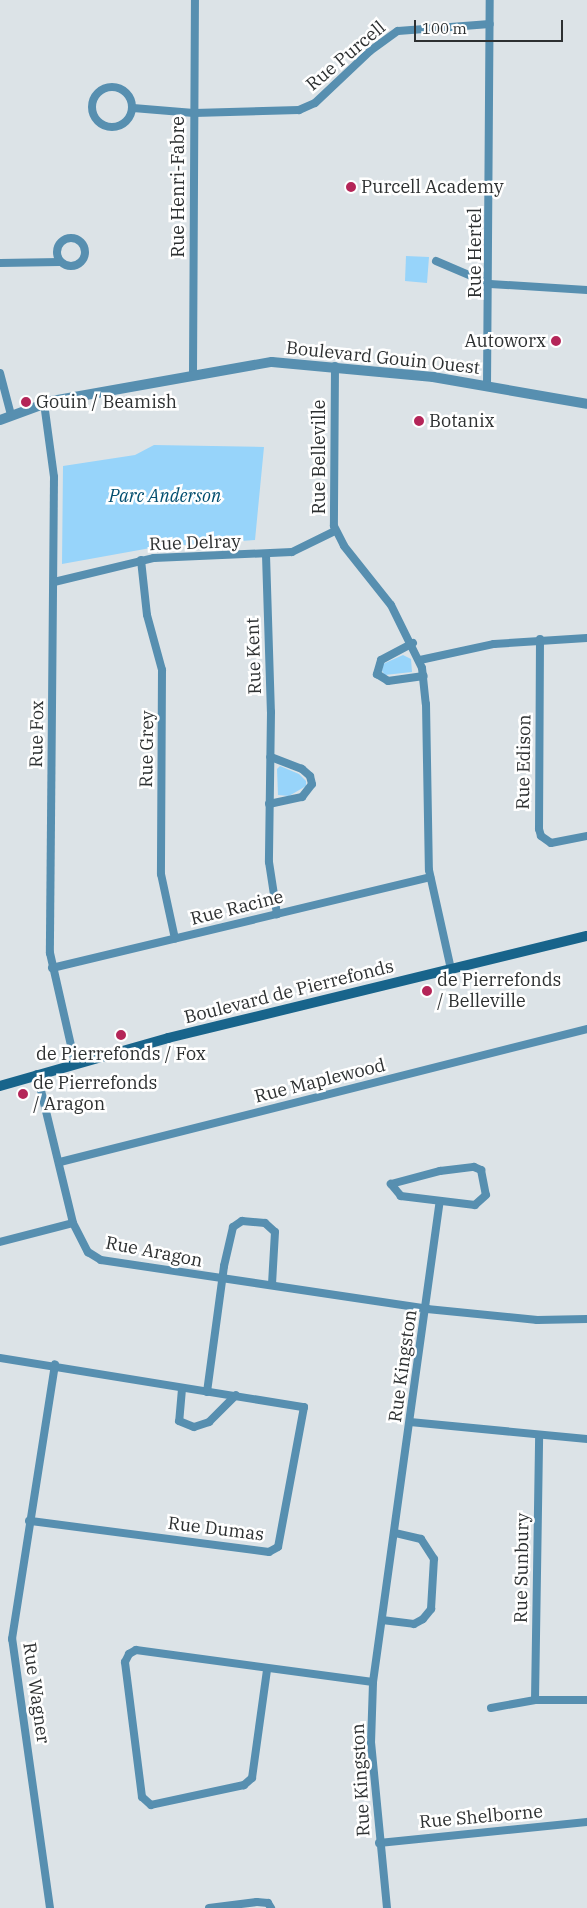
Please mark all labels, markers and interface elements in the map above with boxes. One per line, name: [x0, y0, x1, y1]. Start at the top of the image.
scale bar: [417, 10, 566, 42]
street label: Rue Purcell: [302, 17, 390, 95]
text: 100 m: [422, 19, 467, 38]
street label: Rue Henri-Fabre: [167, 116, 189, 258]
place label: Purcell Academy: [361, 176, 504, 198]
marker: Purcell Academy: [345, 181, 357, 193]
street label: Rue Hertel: [464, 208, 486, 298]
place label: Autoworx: [464, 330, 546, 352]
marker: Autoworx: [550, 335, 562, 347]
street label: Boulevard Gouin Ouest: [285, 337, 481, 379]
place label: Gouin / Beamish: [36, 391, 177, 413]
marker: Gouin / Beamish: [20, 396, 32, 408]
street label: Rue Belleville: [308, 400, 330, 514]
place label: Botanix: [429, 410, 495, 432]
marker: Botanix: [413, 415, 425, 427]
park label: Parc Anderson: [109, 485, 221, 507]
street label: Rue Delray: [149, 531, 241, 555]
street label: Rue Kent: [242, 617, 266, 695]
street label: Rue Fox: [26, 700, 48, 768]
street label: Rue Grey: [136, 710, 158, 788]
street label: Rue Edison: [512, 714, 536, 810]
street label: Rue Racine: [188, 886, 286, 930]
street label: Boulevard de Pierrefonds: [182, 956, 396, 1028]
place label: de Pierrefonds / Belleville: [437, 970, 561, 1012]
marker: de Pierrefonds / Belleville: [421, 985, 433, 997]
marker: de Pierrefonds / Fox: [115, 1029, 127, 1041]
place label: de Pierrefonds / Fox: [36, 1043, 206, 1065]
street label: Rue Maplewood: [252, 1054, 388, 1108]
place label: de Pierrefonds / Aragon: [33, 1073, 157, 1116]
marker: de Pierrefonds / Aragon: [17, 1088, 29, 1100]
street label: Rue Aragon: [104, 1232, 204, 1272]
street label: Rue Kingston: [384, 1308, 422, 1424]
street label: Rue Dumas: [167, 1512, 265, 1546]
street label: Rue Sunbury: [510, 1513, 534, 1623]
street label: Rue Wagner: [18, 1641, 54, 1745]
street label: Rue Kingston: [347, 1723, 375, 1837]
street label: Rue Shelborne: [418, 1801, 544, 1833]

